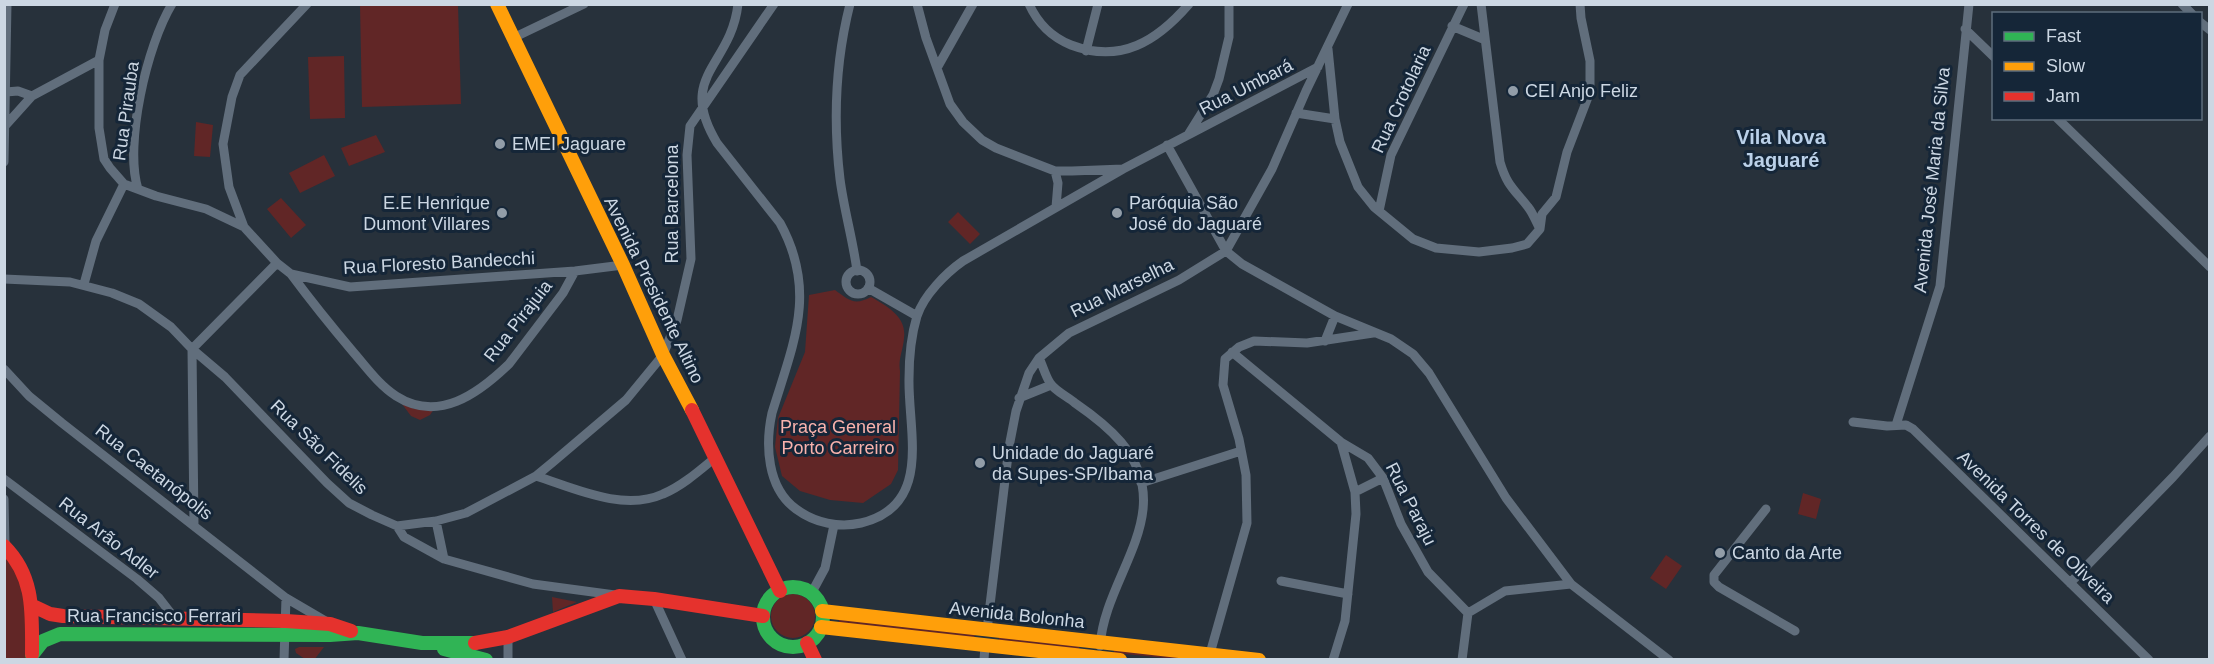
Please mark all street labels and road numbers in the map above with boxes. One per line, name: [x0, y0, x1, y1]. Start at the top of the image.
street label: Rua Crotolaria: [1367, 41, 1435, 156]
street label: Rua Umbará: [1196, 54, 1297, 119]
street label: Rua Pirauba: [109, 59, 143, 162]
street label: Avenida José Maria da Silva: [1910, 65, 1954, 294]
street label: Rua Barcelona: [662, 143, 682, 264]
street label: Avenida Presidente Altino: [600, 194, 708, 386]
street label: Rua Floresto Bandecchi: [343, 248, 535, 278]
street label: Rua Marselha: [1067, 254, 1178, 322]
street label: Rua Pirajuia: [480, 275, 557, 366]
street label: Rua São Fidelis: [266, 396, 372, 498]
street label: Rua Caetanópolis: [91, 420, 217, 524]
street label: Avenida Torres de Oliveira: [1953, 447, 2119, 608]
street label: Rua Paraju: [1382, 459, 1440, 549]
street label: Rua Arão Adler: [55, 493, 163, 583]
street label: Avenida Bolonha: [948, 598, 1087, 632]
street label: Rua Francisco Ferrari: [67, 606, 241, 626]

